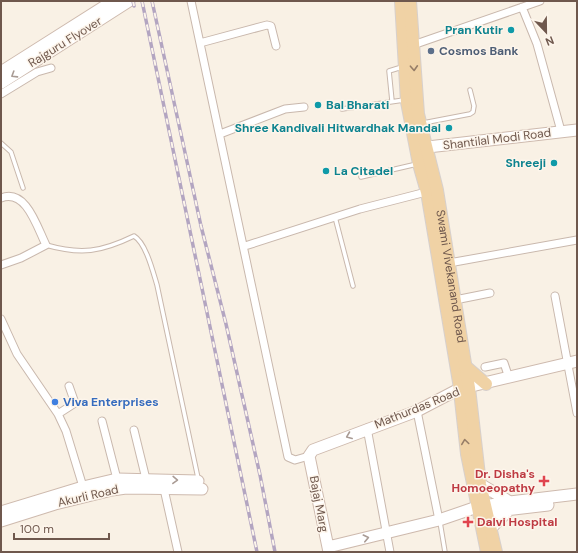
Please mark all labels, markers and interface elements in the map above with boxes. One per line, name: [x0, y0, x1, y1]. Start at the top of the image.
north arrow: [526, 12, 566, 52]
street label: Rajguru Flyover: [25, 13, 105, 71]
place label: Pran Kutir: [445, 22, 503, 38]
marker: Pran Kutir: [506, 25, 516, 35]
text: N: [543, 33, 556, 49]
place label: Cosmos Bank: [439, 43, 518, 59]
marker: Cosmos Bank: [426, 46, 436, 56]
one-way arrow: [410, 65, 419, 71]
one-way arrow: [11, 70, 18, 77]
place label: Bal Bharati: [326, 97, 389, 113]
marker: Bal Bharati: [313, 100, 323, 110]
place label: Shree Kandivali Hitwardhak Mandal: [235, 120, 441, 136]
marker: Shree Kandivali Hitwardhak Mandal: [444, 123, 454, 133]
street label: Shantilal Modi Road: [442, 124, 552, 154]
place label: Shreeji: [505, 155, 546, 171]
marker: Shreeji: [549, 158, 559, 168]
place label: La Citadel: [334, 163, 393, 179]
marker: La Citadel: [321, 166, 331, 176]
street label: Swami Vivekanand Road: [432, 209, 470, 344]
street label: Mathurdas Road: [372, 384, 462, 432]
place label: Viva Enterprises: [63, 394, 159, 410]
marker: Viva Enterprises: [50, 397, 60, 407]
one-way arrow: [346, 431, 353, 439]
one-way arrow: [461, 439, 470, 445]
place label: Dr. Disha's Homoeopathy: [451, 466, 536, 496]
street label: Bajaj Marg: [306, 475, 332, 534]
marker: Dr. Disha's Homoeopathy: [538, 475, 550, 487]
one-way arrow: [172, 476, 178, 484]
street label: Akurli Road: [56, 481, 120, 511]
place label: Dalvi Hospital: [477, 514, 557, 530]
scale bar: [14, 515, 109, 541]
marker: Dalvi Hospital: [462, 516, 474, 528]
text: 100 m: [20, 521, 54, 537]
one-way arrow: [362, 535, 369, 543]

